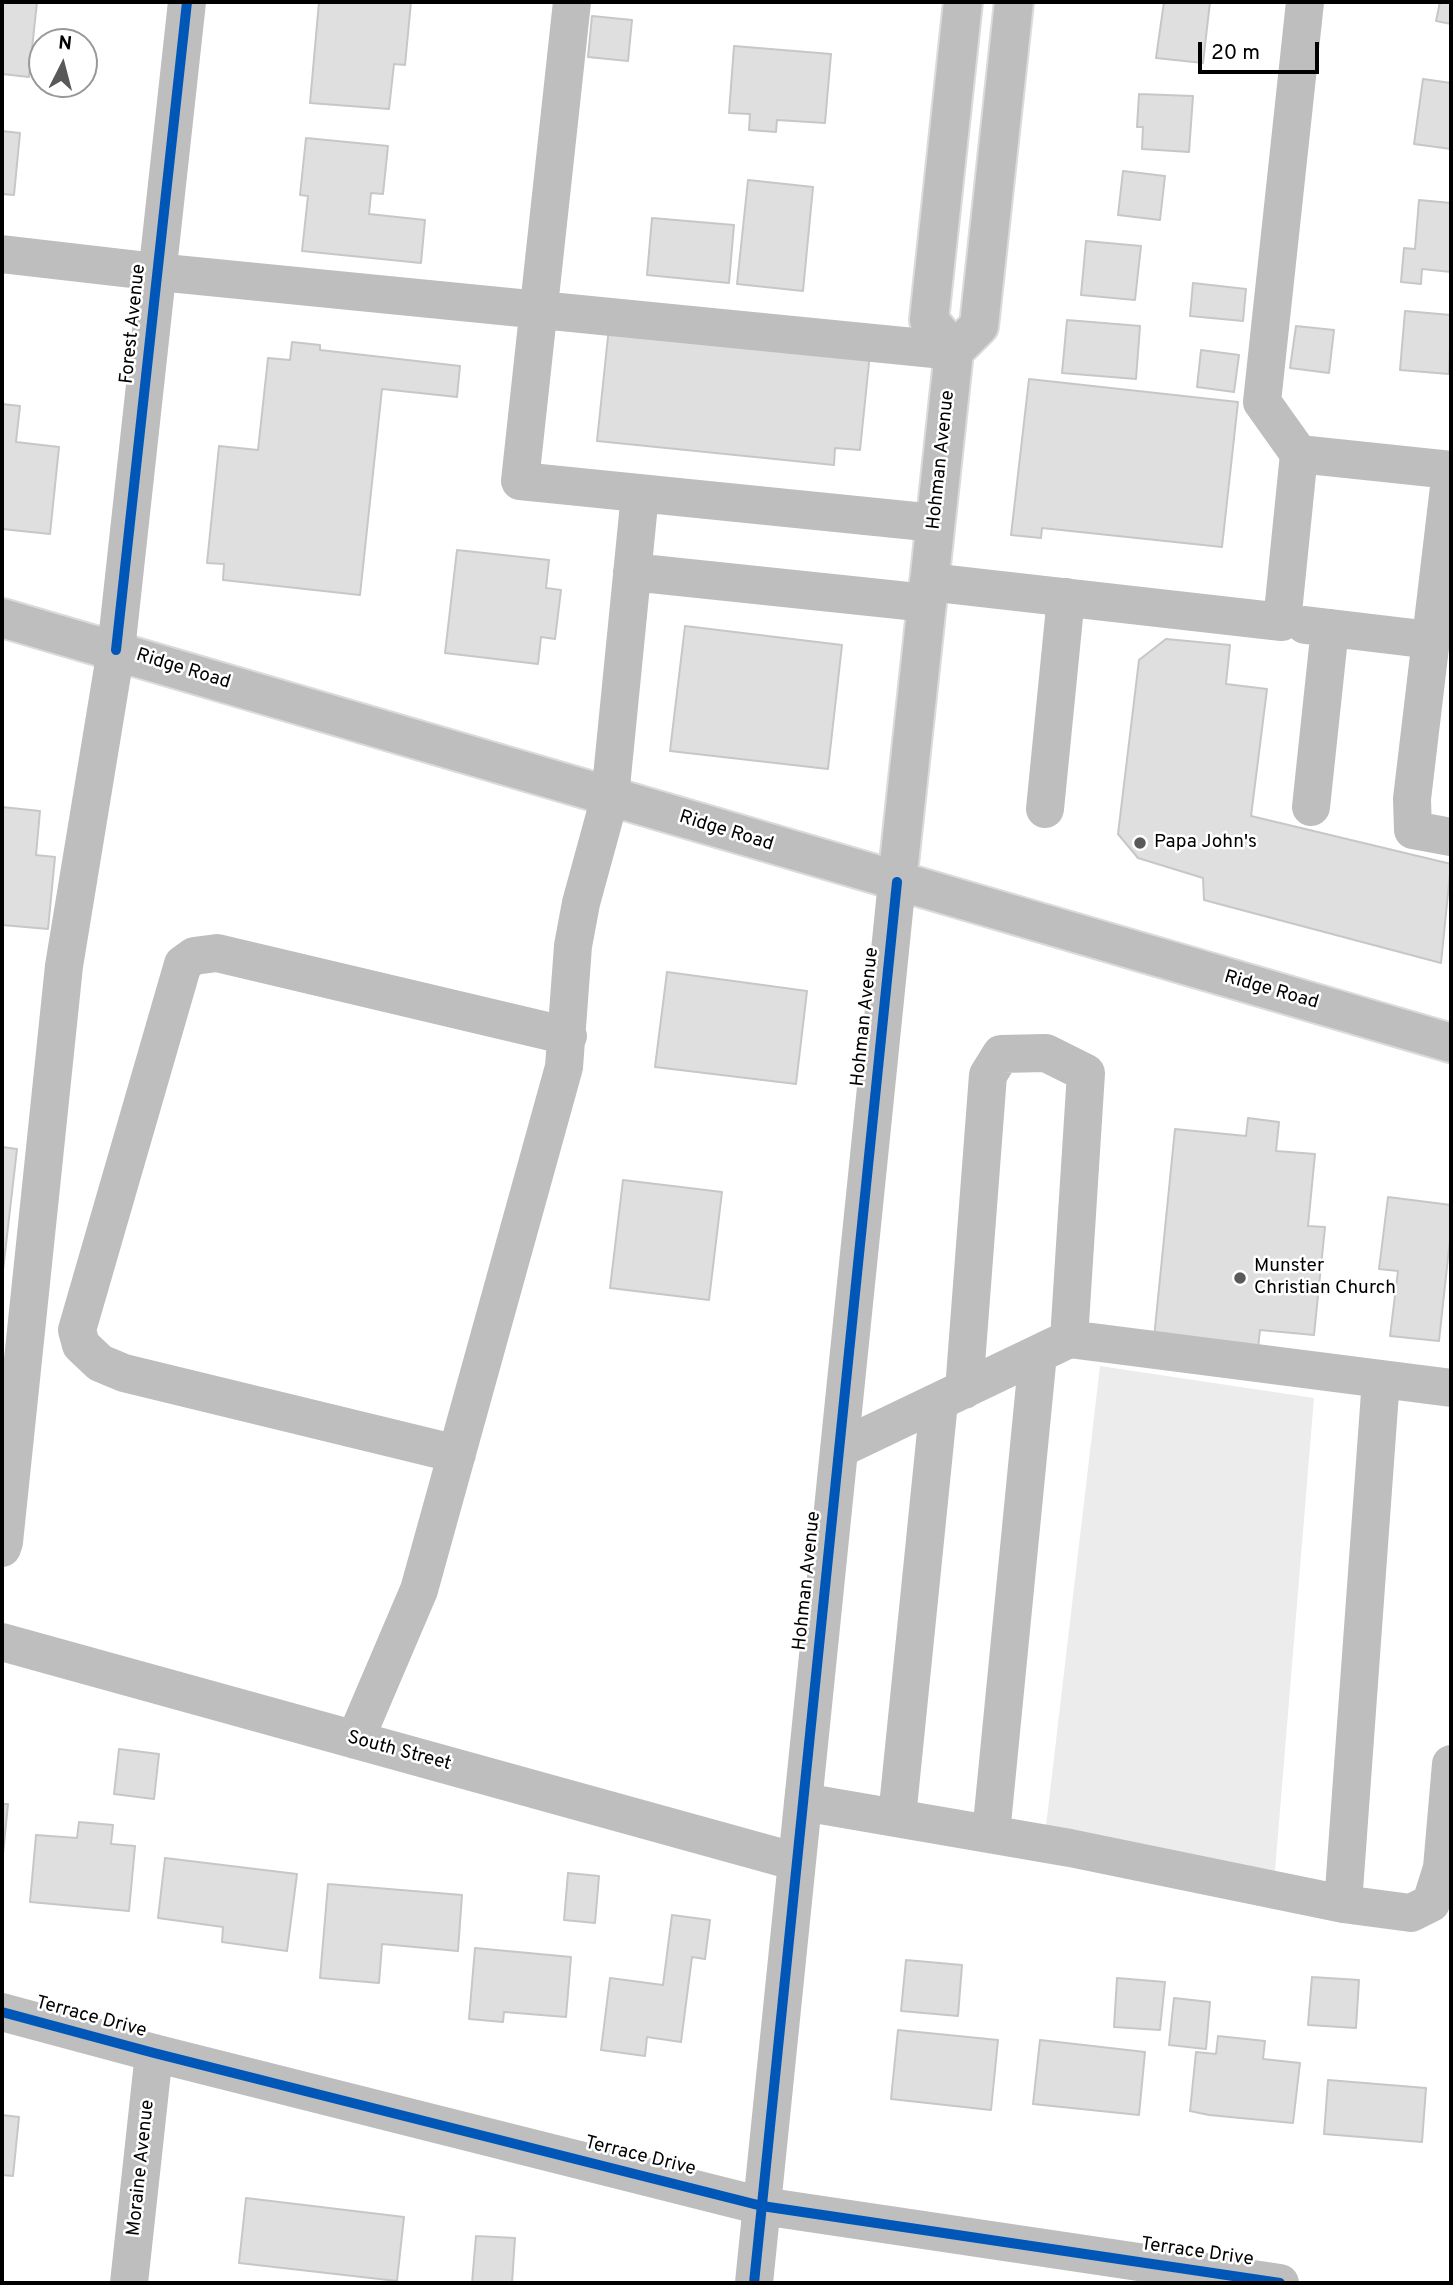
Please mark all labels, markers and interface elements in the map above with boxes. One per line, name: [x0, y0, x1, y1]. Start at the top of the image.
north arrow: [28, 28, 98, 98]
scale bar: [1201, 28, 1322, 72]
text: N: [57, 31, 73, 57]
text: 20 m: [1211, 40, 1260, 67]
street label: Forest Avenue: [116, 263, 152, 385]
street label: Hohman Avenue: [923, 389, 961, 531]
street label: Ridge Road: [133, 645, 233, 695]
street label: Ridge Road: [676, 807, 776, 857]
place label: Papa John's: [1154, 832, 1257, 854]
marker: Papa John's: [1132, 835, 1148, 851]
street label: Hohman Avenue: [847, 946, 885, 1088]
street label: Ridge Road: [1221, 967, 1321, 1015]
place label: Munster Christian Church: [1254, 1256, 1396, 1300]
marker: Munster Christian Church: [1232, 1270, 1248, 1286]
street label: Hohman Avenue: [789, 1510, 827, 1652]
street label: South Street: [345, 1727, 453, 1777]
street label: Terrace Drive: [33, 1992, 149, 2044]
street label: Moraine Avenue: [124, 2099, 160, 2237]
street label: Terrace Drive: [582, 2132, 698, 2182]
street label: Terrace Drive: [1139, 2234, 1255, 2272]

